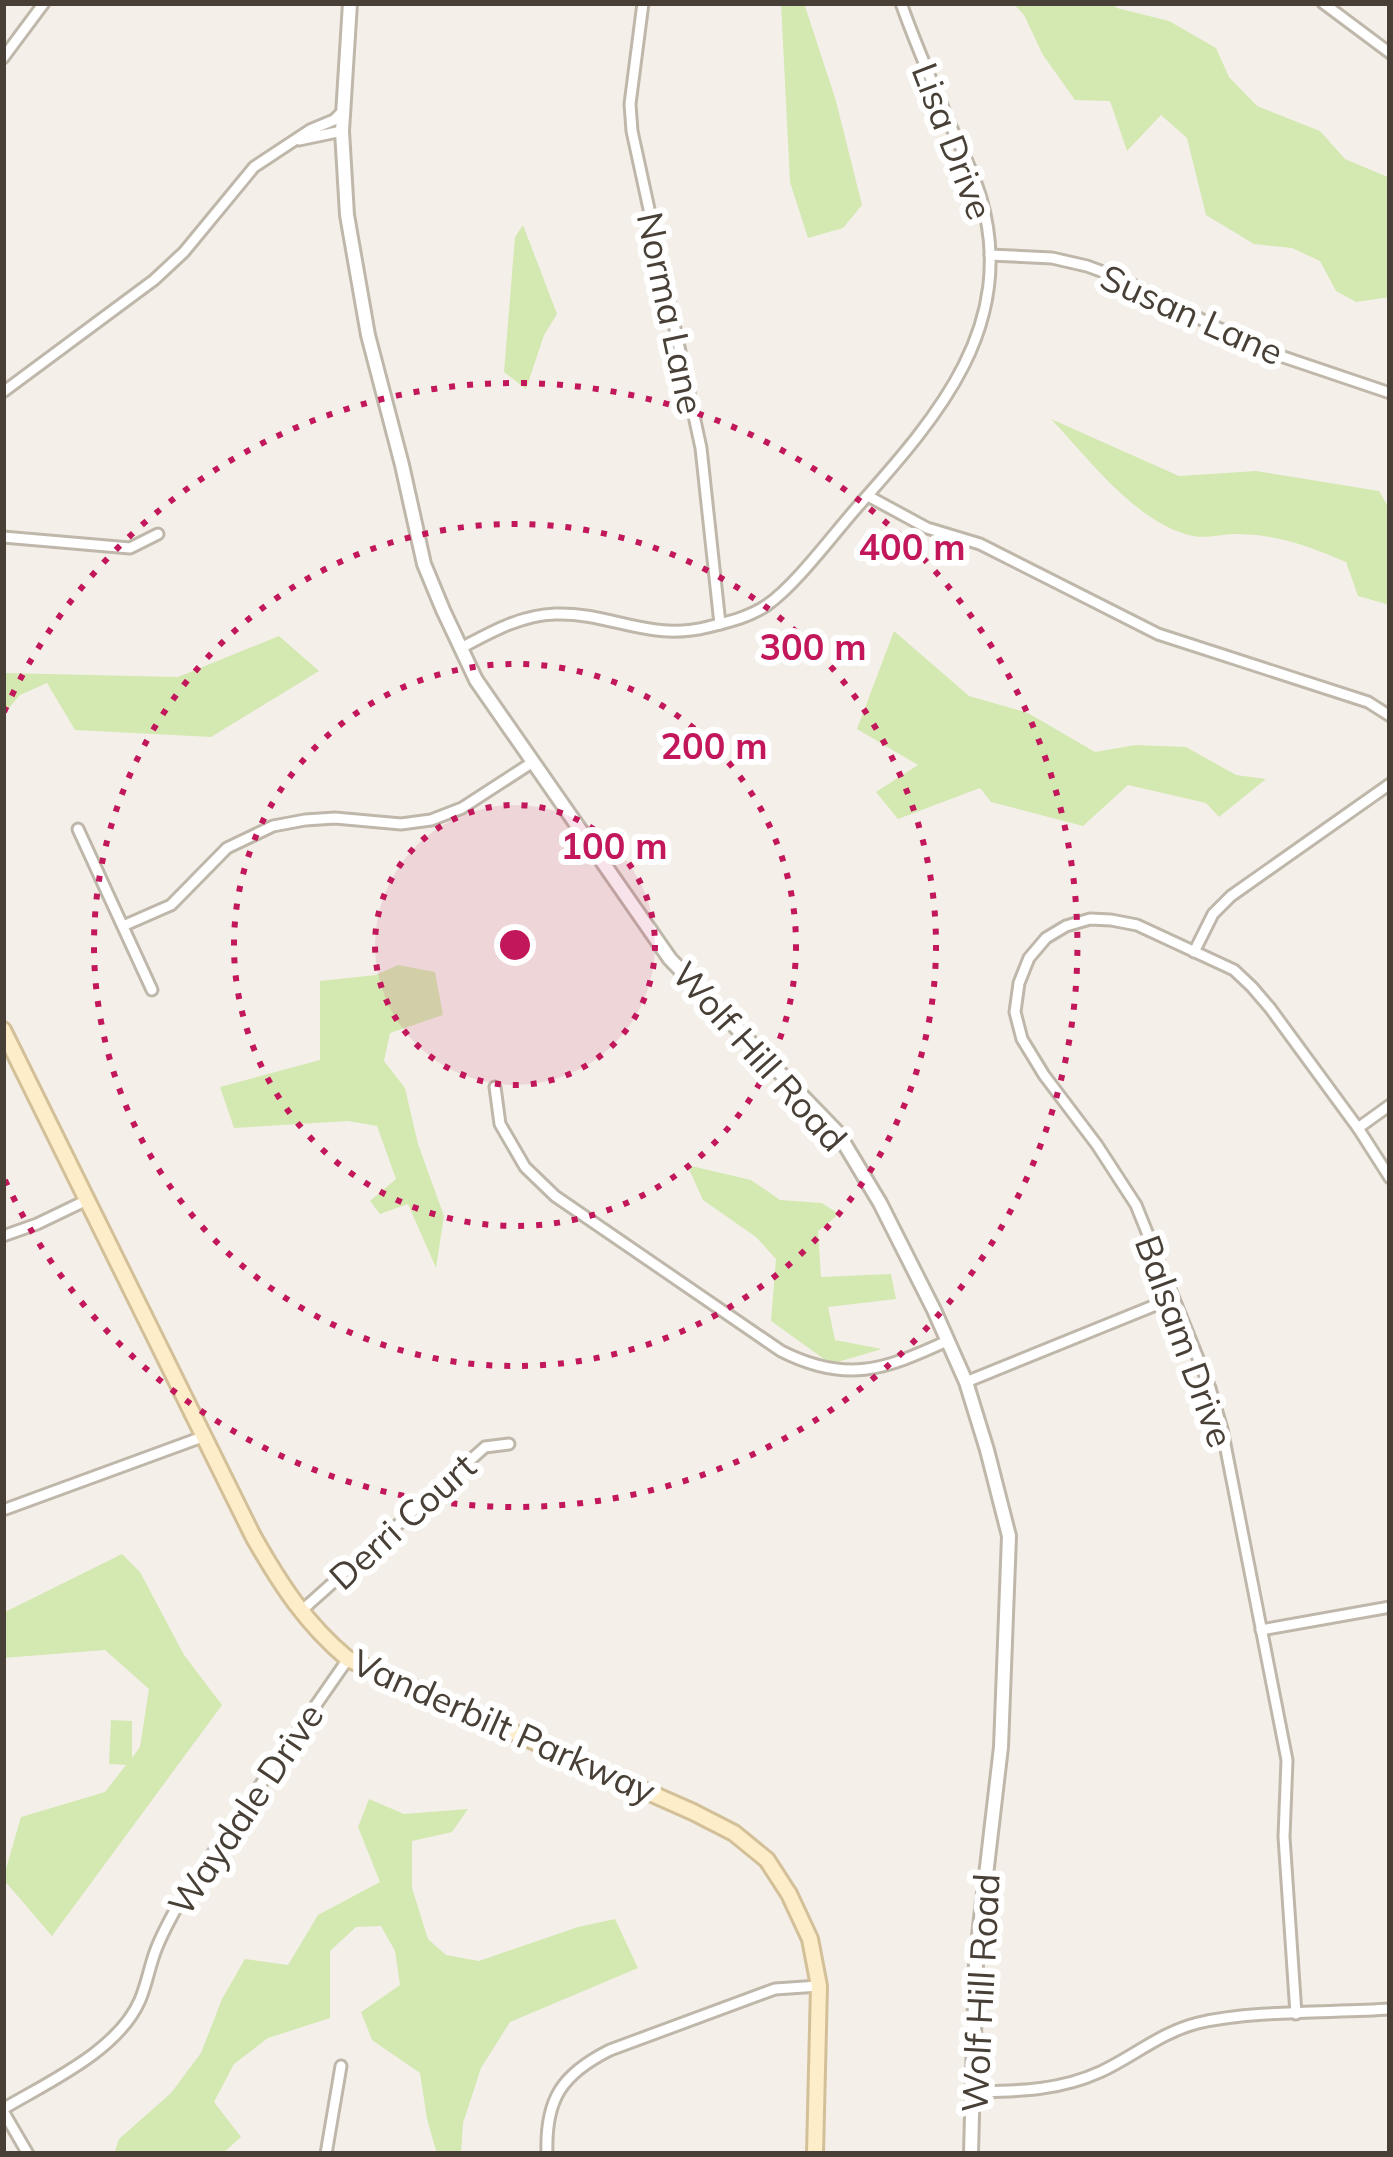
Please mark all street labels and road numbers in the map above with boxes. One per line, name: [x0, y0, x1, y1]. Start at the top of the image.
street label: Lisa Drive: [903, 56, 1003, 226]
street label: Norma Lane: [628, 208, 714, 418]
street label: Susan Lane: [1094, 254, 1290, 374]
street label: Wolf Hill Road: [663, 952, 857, 1160]
street label: Balsam Drive: [1126, 1229, 1244, 1453]
street label: Derri Court: [319, 1443, 485, 1599]
street label: Vanderbilt Parkway: [345, 1639, 663, 1813]
street label: Waydale Drive: [158, 1694, 332, 1924]
street label: Wolf Hill Road: [951, 1872, 1009, 2114]

